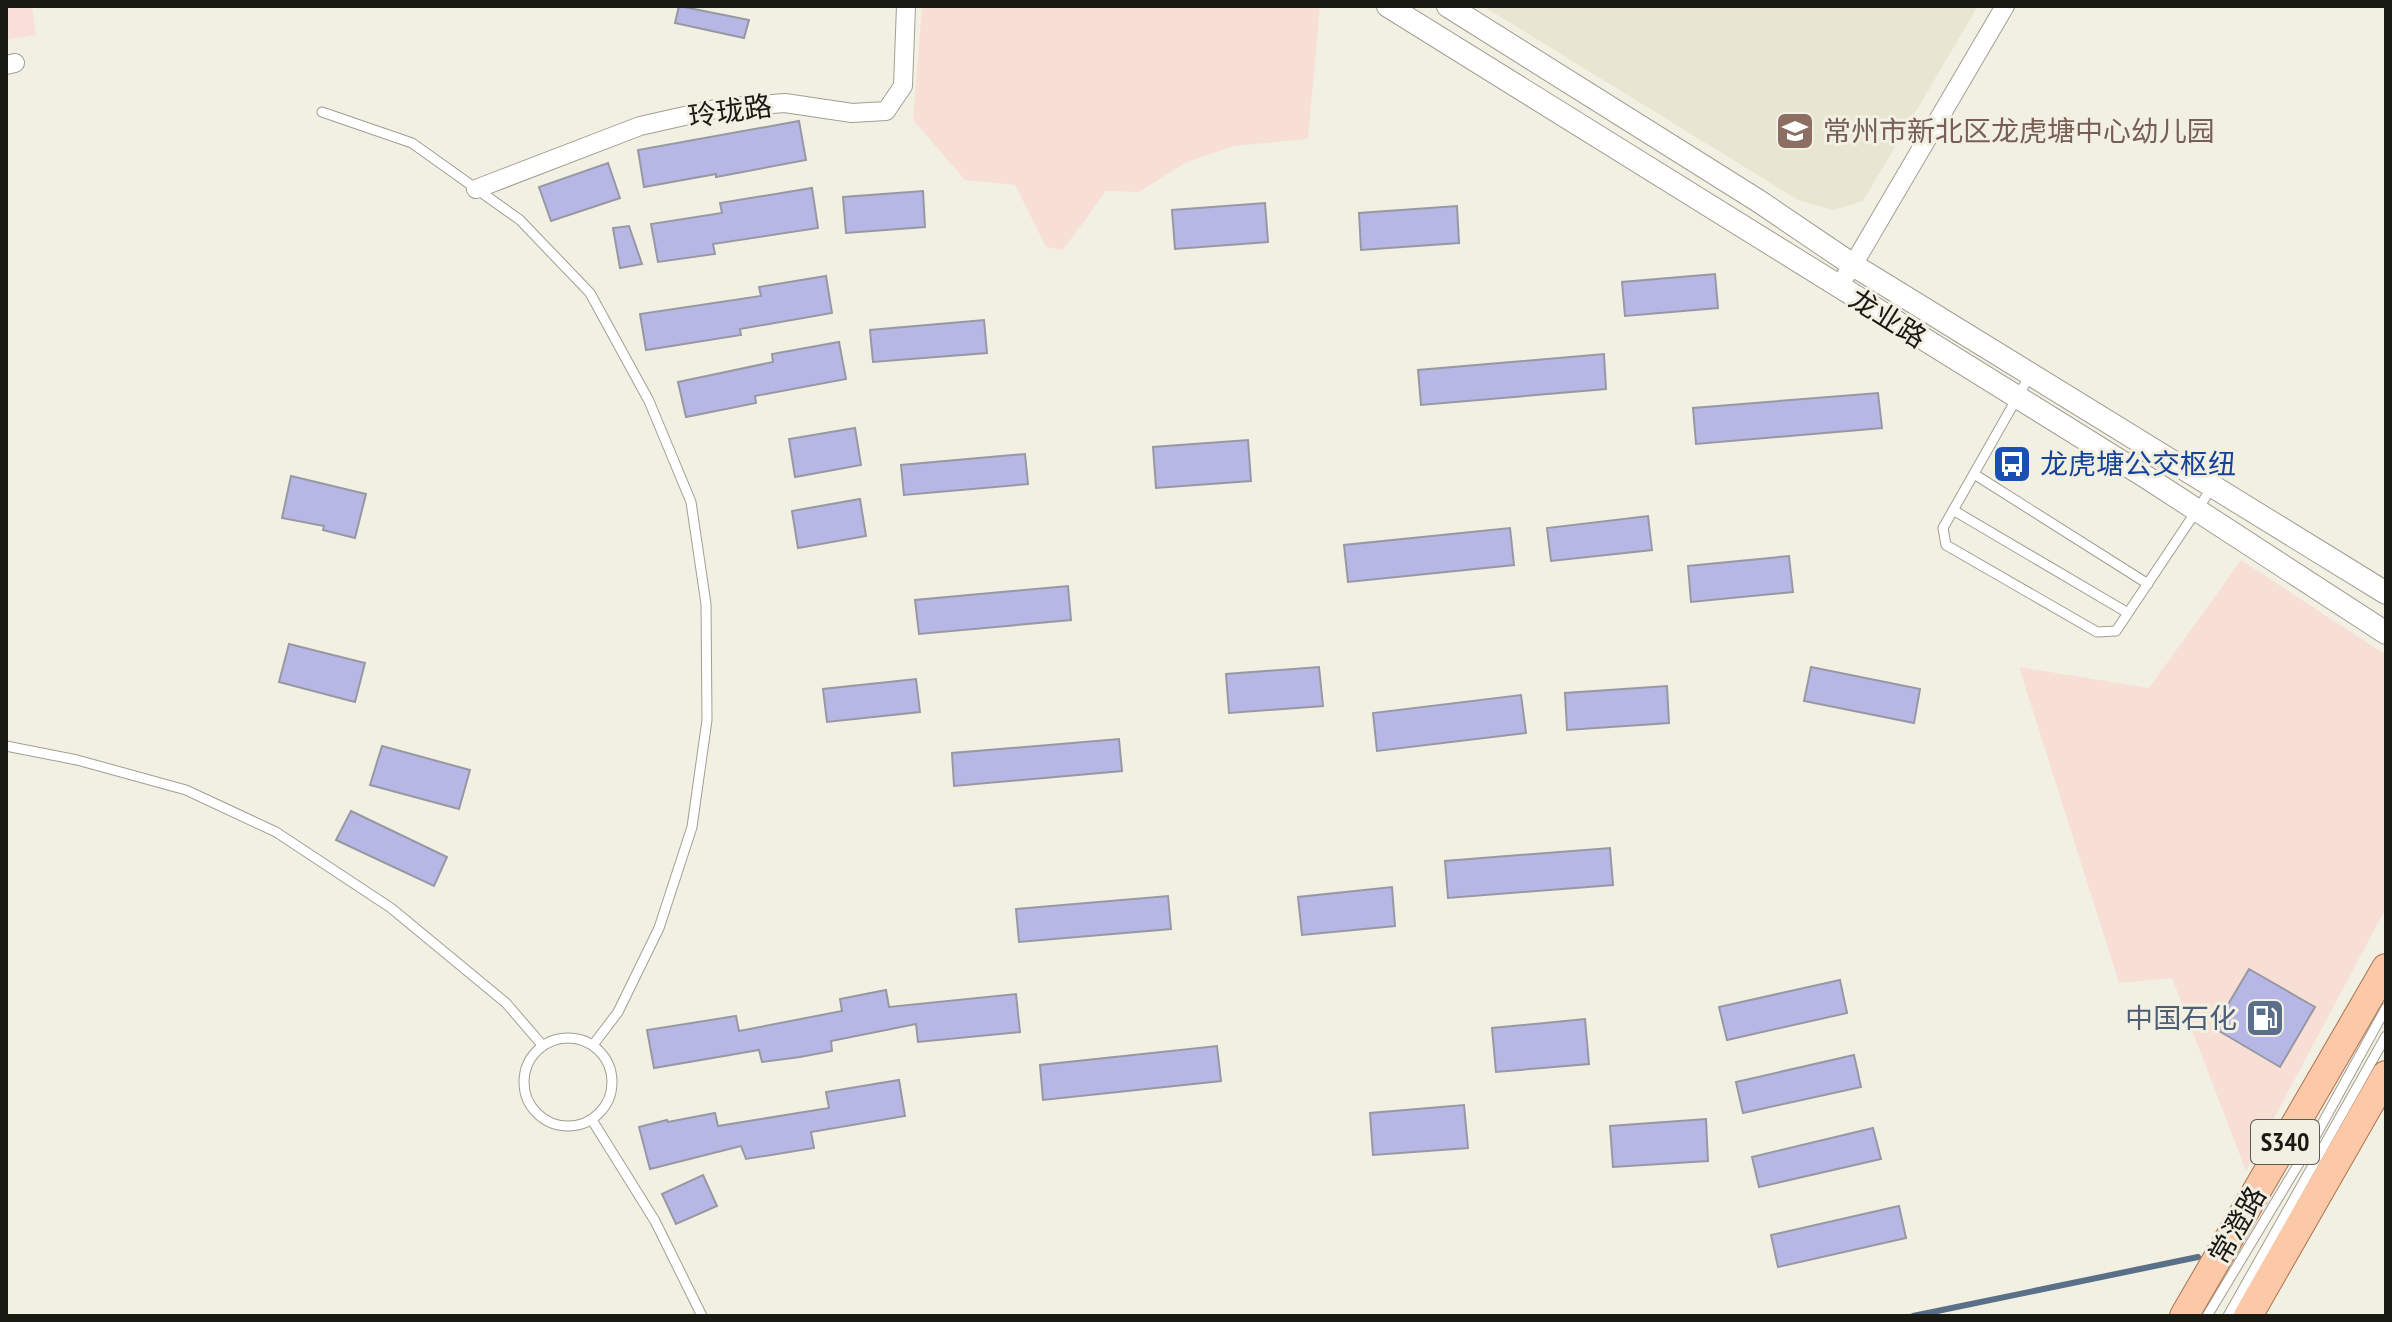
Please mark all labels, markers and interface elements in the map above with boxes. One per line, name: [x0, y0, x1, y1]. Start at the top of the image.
street label: 玲珑路: [686, 86, 774, 135]
school or university icon: 常州市新北区龙虎塘中心幼儿园: [1774, 110, 1816, 152]
place label: 常州市新北区龙虎塘中心幼儿园: [1823, 112, 2215, 149]
street label: 龙业路: [1843, 280, 1934, 356]
bus stop icon: 龙虎塘公交枢纽: [1991, 443, 2033, 485]
place label: 龙虎塘公交枢纽: [2040, 445, 2236, 482]
fuel station icon: 中国石化: [2244, 997, 2286, 1039]
place label: 中国石化: [2125, 999, 2237, 1036]
road number: S340: [2251, 1120, 2319, 1164]
street label: 常澄路: [2200, 1179, 2274, 1270]

